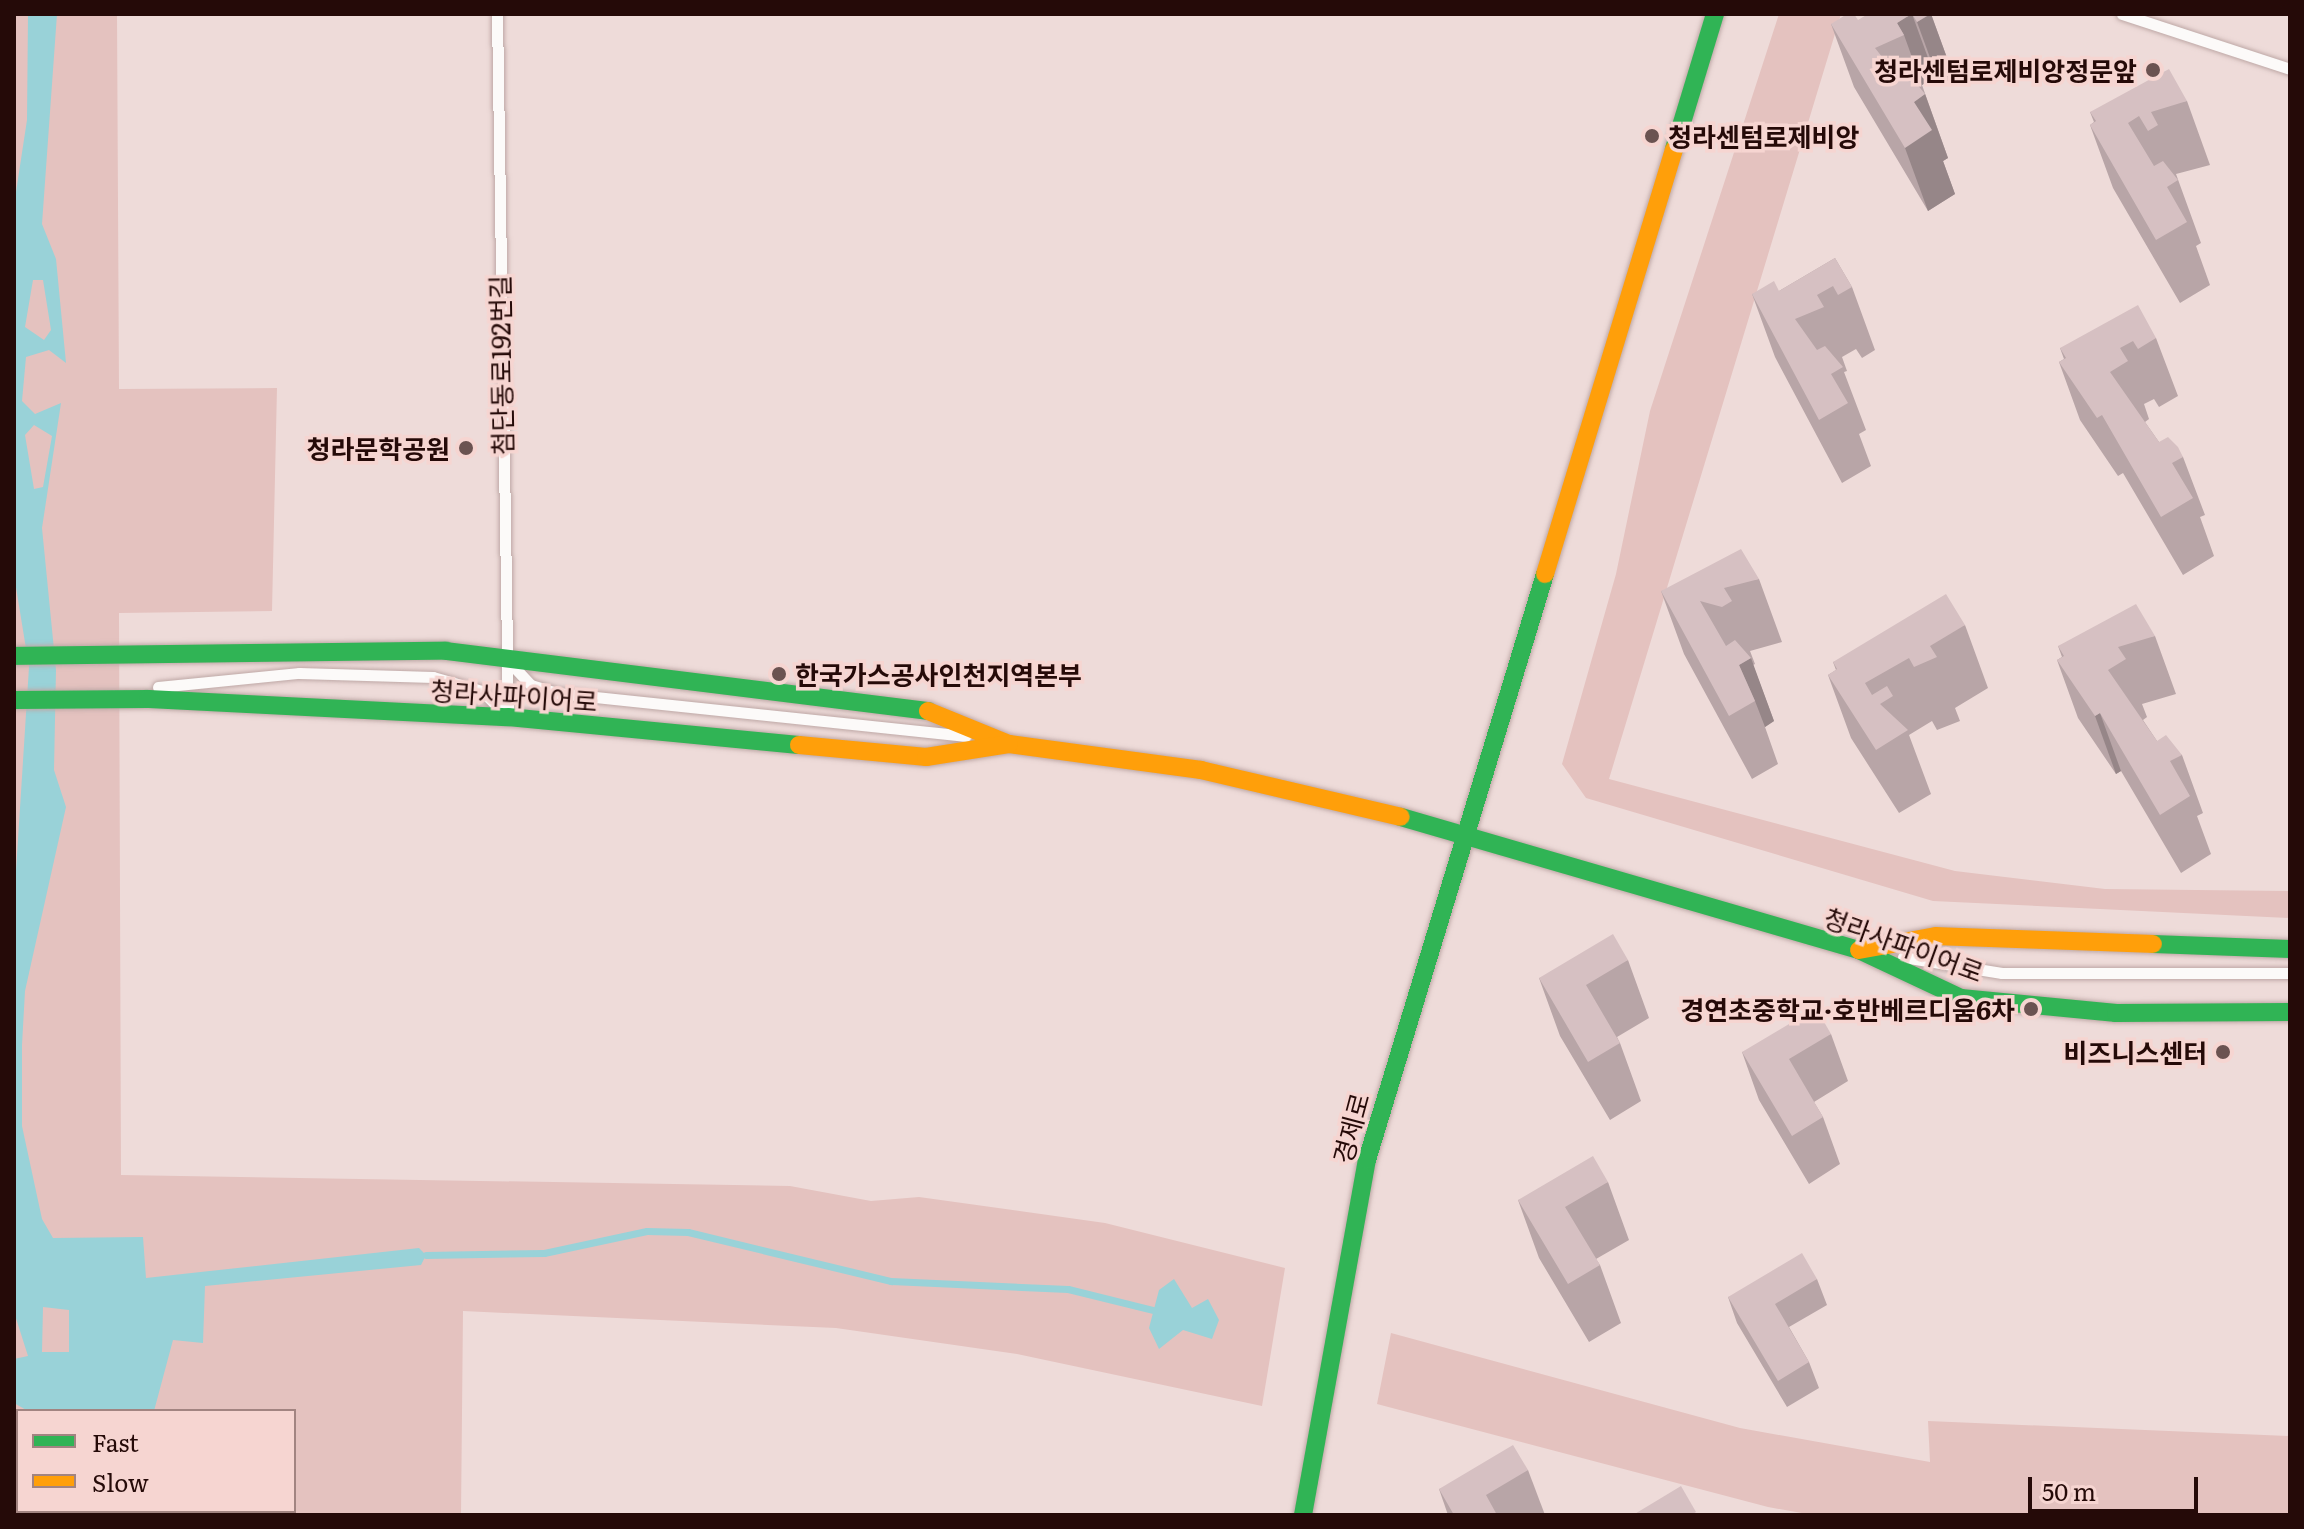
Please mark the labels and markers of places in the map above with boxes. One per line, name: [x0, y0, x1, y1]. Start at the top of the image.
place label: 청라센텀로제비앙정문앞: [1874, 54, 2137, 86]
marker: 청라센텀로제비앙정문앞: [2144, 61, 2162, 79]
place label: 청라센텀로제비앙: [1668, 120, 1859, 152]
marker: 청라센텀로제비앙: [1643, 127, 1661, 145]
place label: 청라문학공원: [306, 432, 450, 464]
marker: 청라문학공원: [457, 439, 475, 457]
place label: 한국가스공사인천지역본부: [795, 658, 1082, 690]
marker: 한국가스공사인천지역본부: [770, 665, 788, 683]
place label: 경연초중학교·호반베르디움6차: [1680, 993, 2015, 1025]
marker: 경연초중학교·호반베르디움6차: [2022, 1000, 2040, 1018]
place label: 비즈니스센터: [2063, 1036, 2207, 1068]
marker: 비즈니스센터: [2214, 1043, 2232, 1061]

